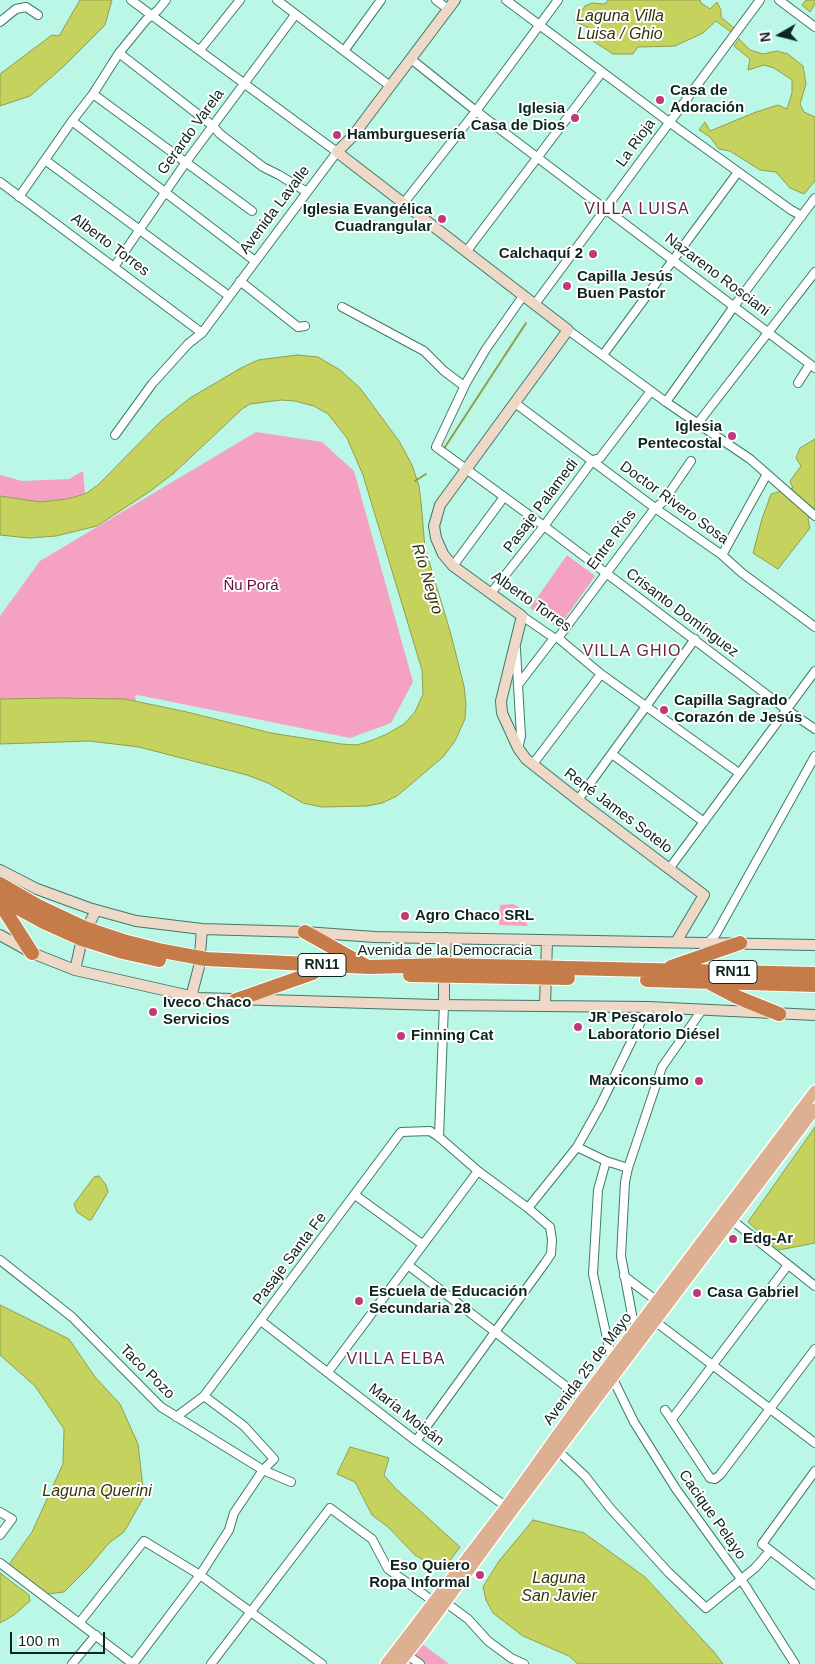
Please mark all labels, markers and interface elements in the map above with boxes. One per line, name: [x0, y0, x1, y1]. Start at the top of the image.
water label: Laguna Villa Luisa / Ghio: [576, 7, 664, 45]
north arrow: [755, 10, 805, 60]
text: N: [757, 31, 774, 43]
place label: Casa de Adoración: [670, 82, 744, 117]
street label: Gerardo Varela: [154, 86, 228, 178]
marker: Casa de Adoración: [654, 94, 666, 106]
place label: Iglesia Casa de Dios: [471, 100, 565, 135]
marker: Iglesia Casa de Dios: [569, 112, 581, 124]
street label: La Rioja: [613, 115, 659, 171]
place label: Hamburguesería: [347, 126, 465, 144]
marker: Hamburguesería: [331, 129, 343, 141]
street label: Avenida Lavalle: [236, 162, 314, 258]
district label: VILLA LUISA: [583, 200, 691, 220]
place label: Iglesia Evangélica Cuadrangular: [303, 201, 432, 236]
street label: Alberto Torres: [67, 210, 153, 280]
marker: Iglesia Evangélica Cuadrangular: [436, 213, 448, 225]
street label: Nazareno Rosciani: [661, 230, 773, 320]
place label: Calchaquí 2: [499, 245, 583, 263]
marker: Calchaquí 2: [587, 248, 599, 260]
place label: Capilla Jesús Buen Pastor: [577, 268, 673, 303]
marker: Capilla Jesús Buen Pastor: [561, 280, 573, 292]
place label: Iglesia Pentecostal: [638, 418, 722, 453]
marker: Iglesia Pentecostal: [726, 430, 738, 442]
street label: Pasaje Palamedi: [500, 456, 582, 556]
street label: Doctor Rivero Sosa: [616, 457, 732, 549]
street label: Entre Ríos: [583, 506, 641, 574]
water label: Río Negro: [407, 541, 447, 617]
street label: Crisanto Domínguez: [622, 565, 742, 661]
street label: Alberto Torres: [488, 568, 574, 636]
park label: Ñu Porá: [223, 577, 279, 595]
district label: VILLA GHIO: [581, 642, 683, 662]
place label: Capilla Sagrado Corazón de Jesús: [674, 692, 802, 727]
marker: Capilla Sagrado Corazón de Jesús: [658, 704, 670, 716]
street label: René James Sotelo: [560, 764, 676, 858]
place label: Agro Chaco SRL: [415, 907, 534, 925]
marker: Agro Chaco SRL: [399, 910, 411, 922]
street label: Avenida de la Democracia: [358, 942, 532, 960]
road number: RN11: [298, 954, 346, 976]
road number: RN11: [709, 960, 757, 984]
place label: Iveco Chaco Servicios: [163, 994, 251, 1029]
marker: Iveco Chaco Servicios: [147, 1006, 159, 1018]
place label: JR Pescarolo Laboratorio Diésel: [588, 1009, 720, 1044]
marker: JR Pescarolo Laboratorio Diésel: [572, 1021, 584, 1033]
place label: Finning Cat: [411, 1027, 493, 1045]
marker: Finning Cat: [395, 1030, 407, 1042]
place label: Maxiconsumo: [589, 1072, 689, 1090]
marker: Maxiconsumo: [693, 1075, 705, 1087]
street label: Pasaje Santa Fe: [249, 1209, 331, 1309]
place label: Edg-Ar: [743, 1230, 793, 1248]
marker: Edg-Ar: [727, 1233, 739, 1245]
place label: Escuela de Educación Secundaria 28: [369, 1283, 527, 1318]
place label: Casa Gabriel: [707, 1284, 799, 1302]
marker: Casa Gabriel: [691, 1287, 703, 1299]
marker: Escuela de Educación Secundaria 28: [353, 1295, 365, 1307]
street label: Avenida 25 de Mayo: [540, 1309, 636, 1429]
street label: Taco Pozo: [116, 1341, 178, 1403]
district label: VILLA ELBA: [345, 1350, 447, 1370]
street label: María Moisán: [365, 1380, 447, 1450]
street label: Cacique Pelayo: [674, 1467, 750, 1563]
water label: Laguna Querini: [42, 1482, 152, 1502]
place label: Eso Quiero Ropa Informal: [369, 1557, 470, 1592]
marker: Eso Quiero Ropa Informal: [474, 1569, 486, 1581]
water label: Laguna San Javier: [521, 1569, 597, 1607]
scale bar: [12, 1622, 108, 1654]
text: 100 m: [18, 1632, 60, 1649]

